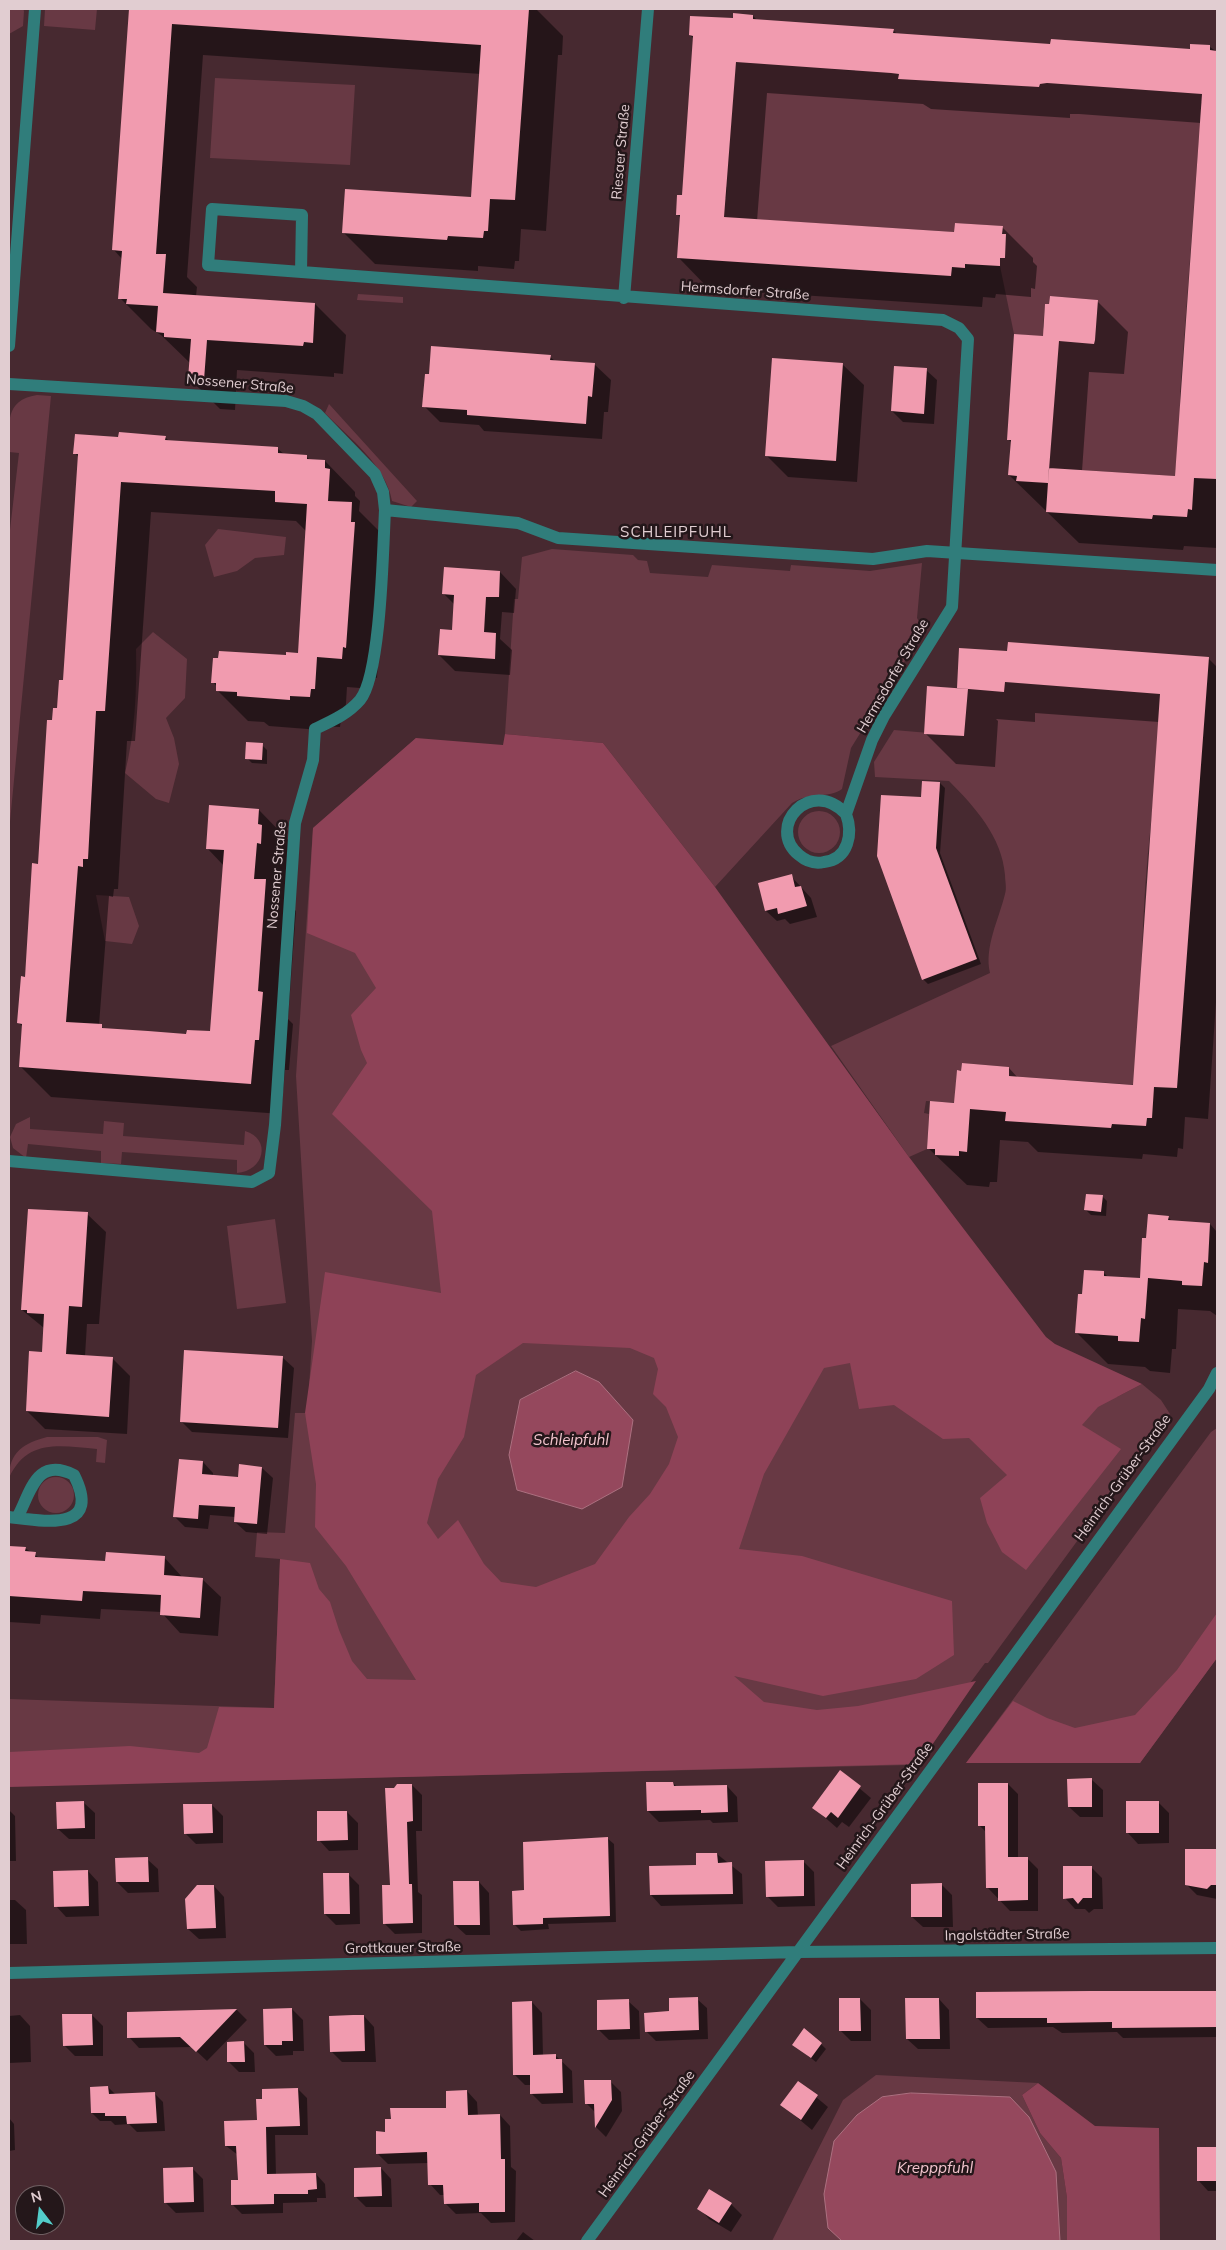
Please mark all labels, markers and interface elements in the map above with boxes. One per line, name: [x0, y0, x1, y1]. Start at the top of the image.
street label: Riesaer Straße: [608, 104, 634, 200]
street label: Hermsdorfer Straße: [680, 278, 810, 304]
street label: Nossener Straße: [185, 371, 295, 397]
district label: SCHLEIPFUHL: [619, 523, 733, 541]
street label: Hermsdorfer Straße: [854, 616, 932, 736]
street label: Nossener Straße: [264, 820, 290, 930]
street label: Heinrich-Grüber-Straße: [1071, 1411, 1175, 1545]
water label: Schleipfuhl: [533, 1431, 609, 1449]
street label: Heinrich-Grüber-Straße: [833, 1739, 937, 1873]
street label: Ingolstädter Straße: [944, 1926, 1070, 1944]
street label: Grottkauer Straße: [345, 1939, 461, 1957]
street label: Heinrich-Grüber-Straße: [595, 2067, 699, 2201]
water label: Krepppfuhl: [897, 2159, 973, 2177]
north arrow: [15, 2185, 65, 2235]
text: N: [29, 2186, 44, 2207]

